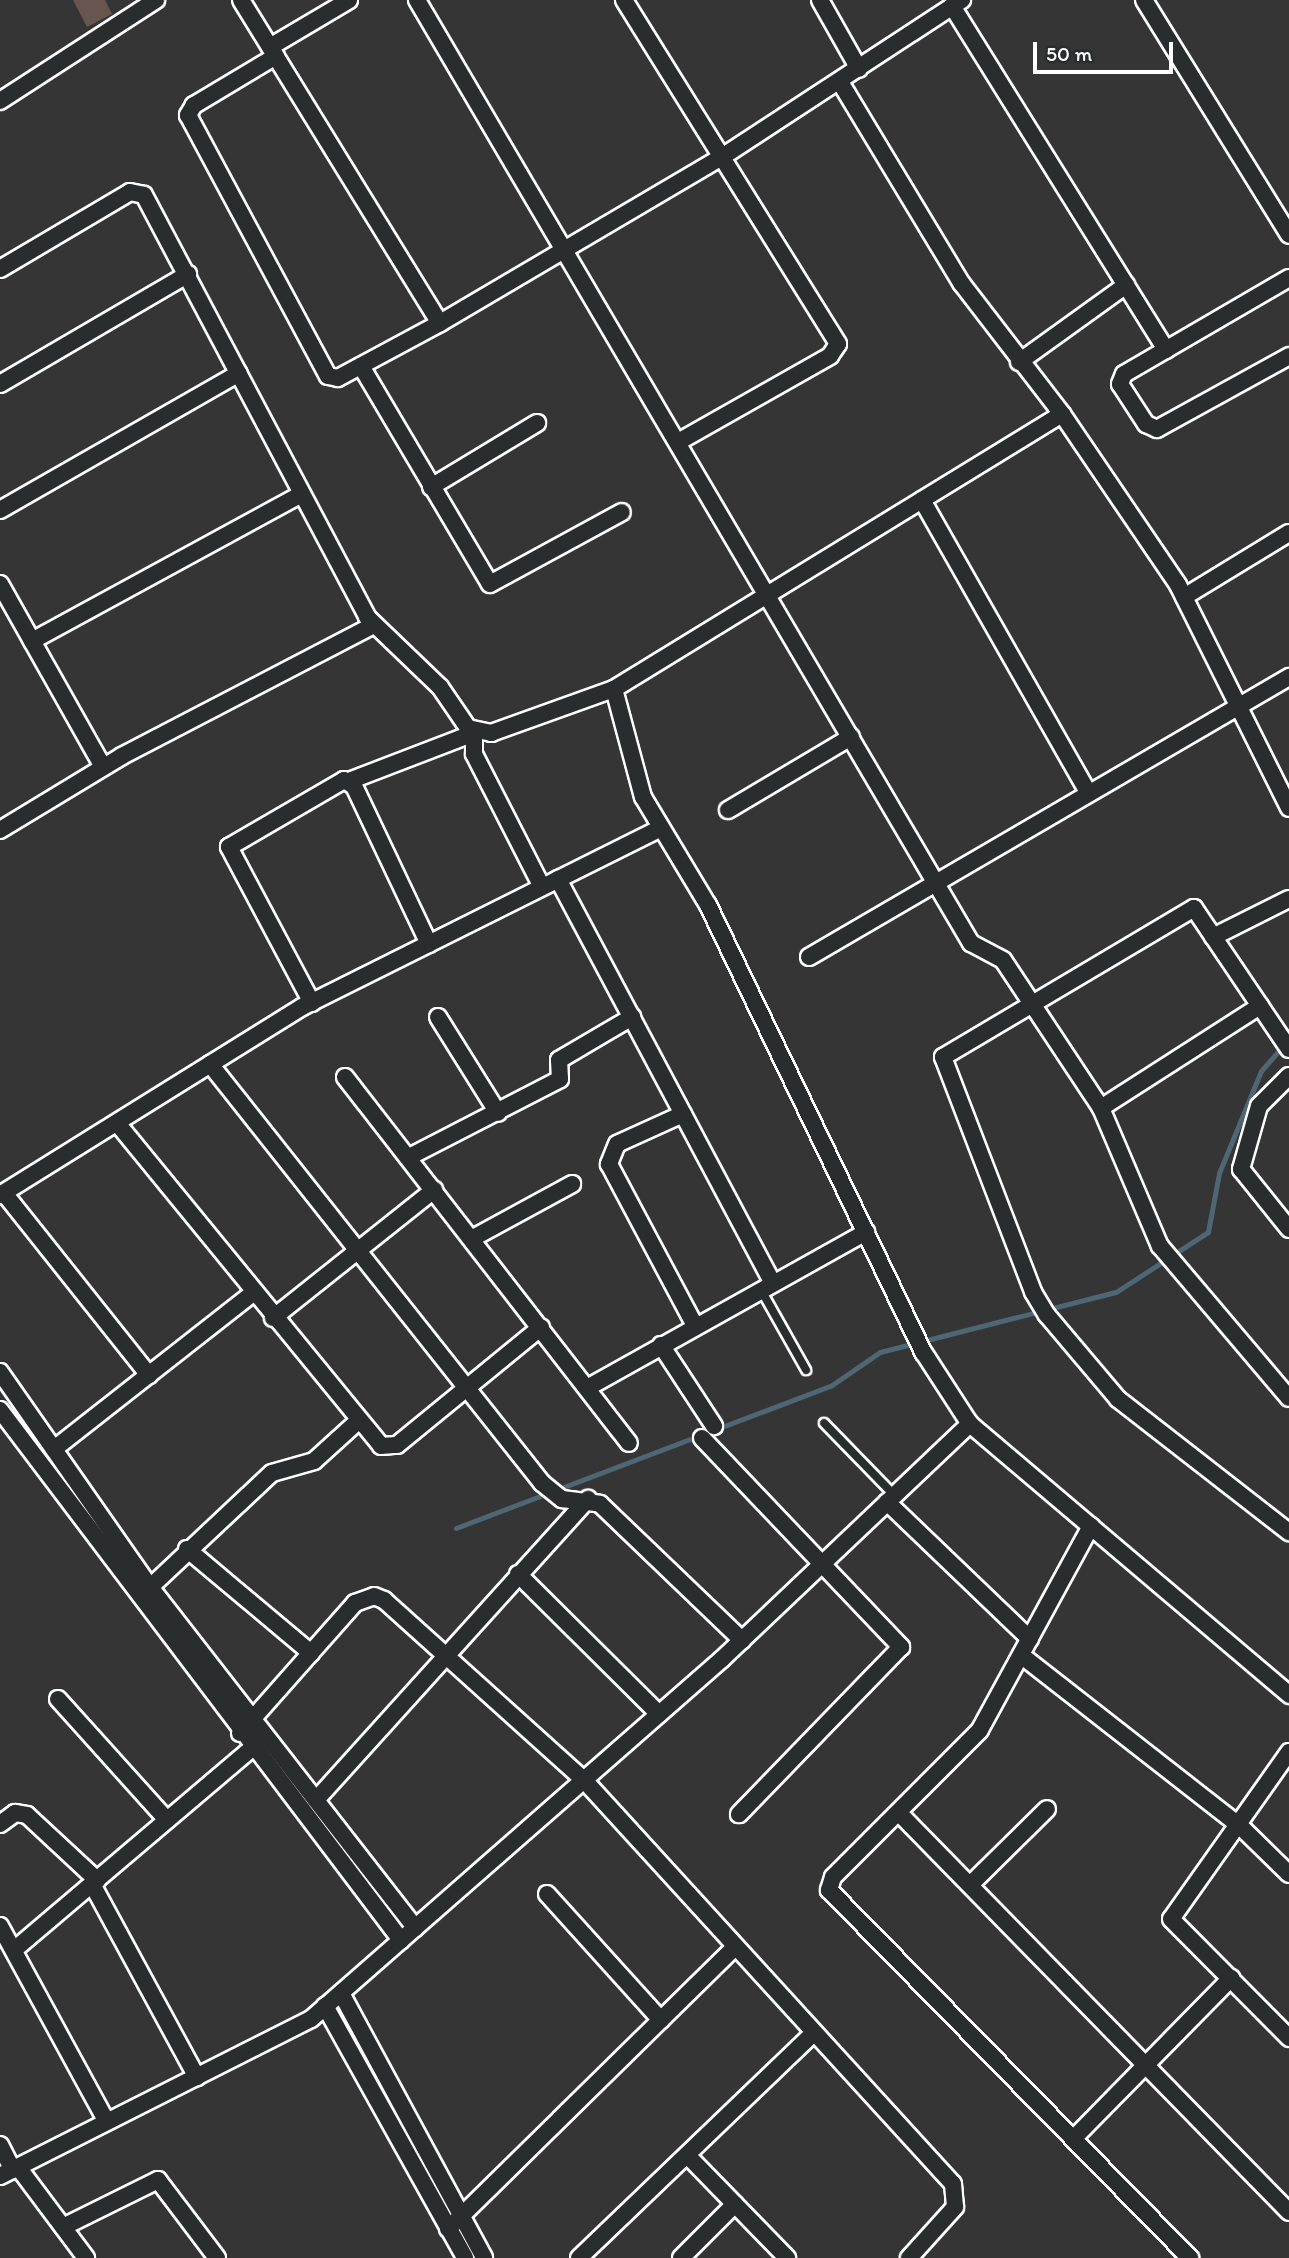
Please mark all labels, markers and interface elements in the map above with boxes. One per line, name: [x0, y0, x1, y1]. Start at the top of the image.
scale bar: [1037, 28, 1177, 72]
text: 50 m: [1046, 41, 1092, 66]

